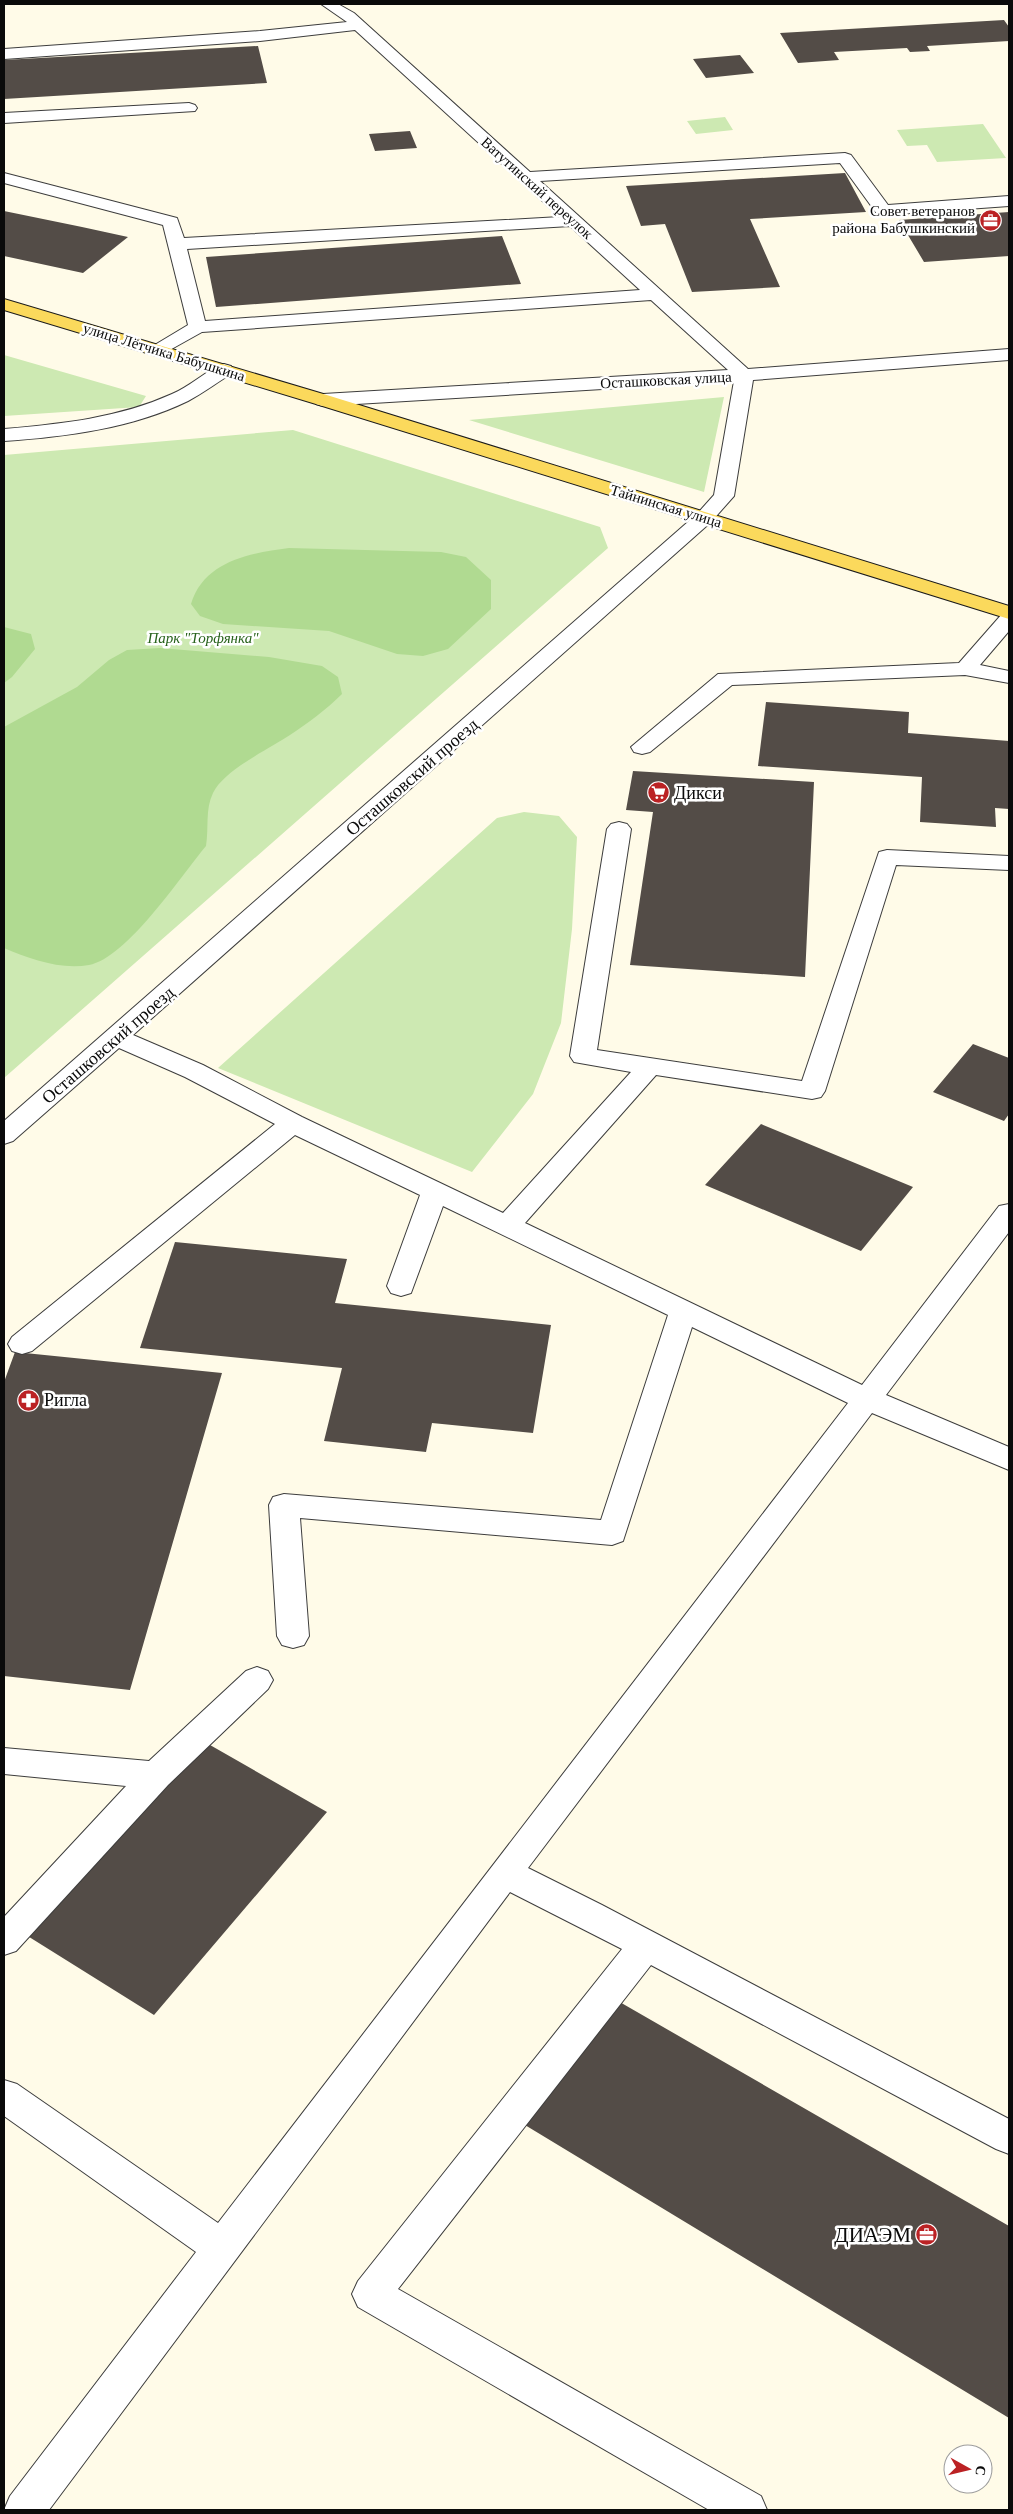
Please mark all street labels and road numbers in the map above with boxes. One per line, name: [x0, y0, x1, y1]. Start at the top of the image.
street label: Ватутинский переулок: [478, 134, 596, 243]
street label: улица Лётчика Бабушкина: [81, 320, 247, 384]
street label: Осташковская улица: [600, 369, 732, 391]
street label: Тайнинская улица: [608, 481, 724, 531]
street label: Осташковский проезд: [342, 714, 482, 840]
street label: Осташковский проезд: [38, 982, 178, 1108]

